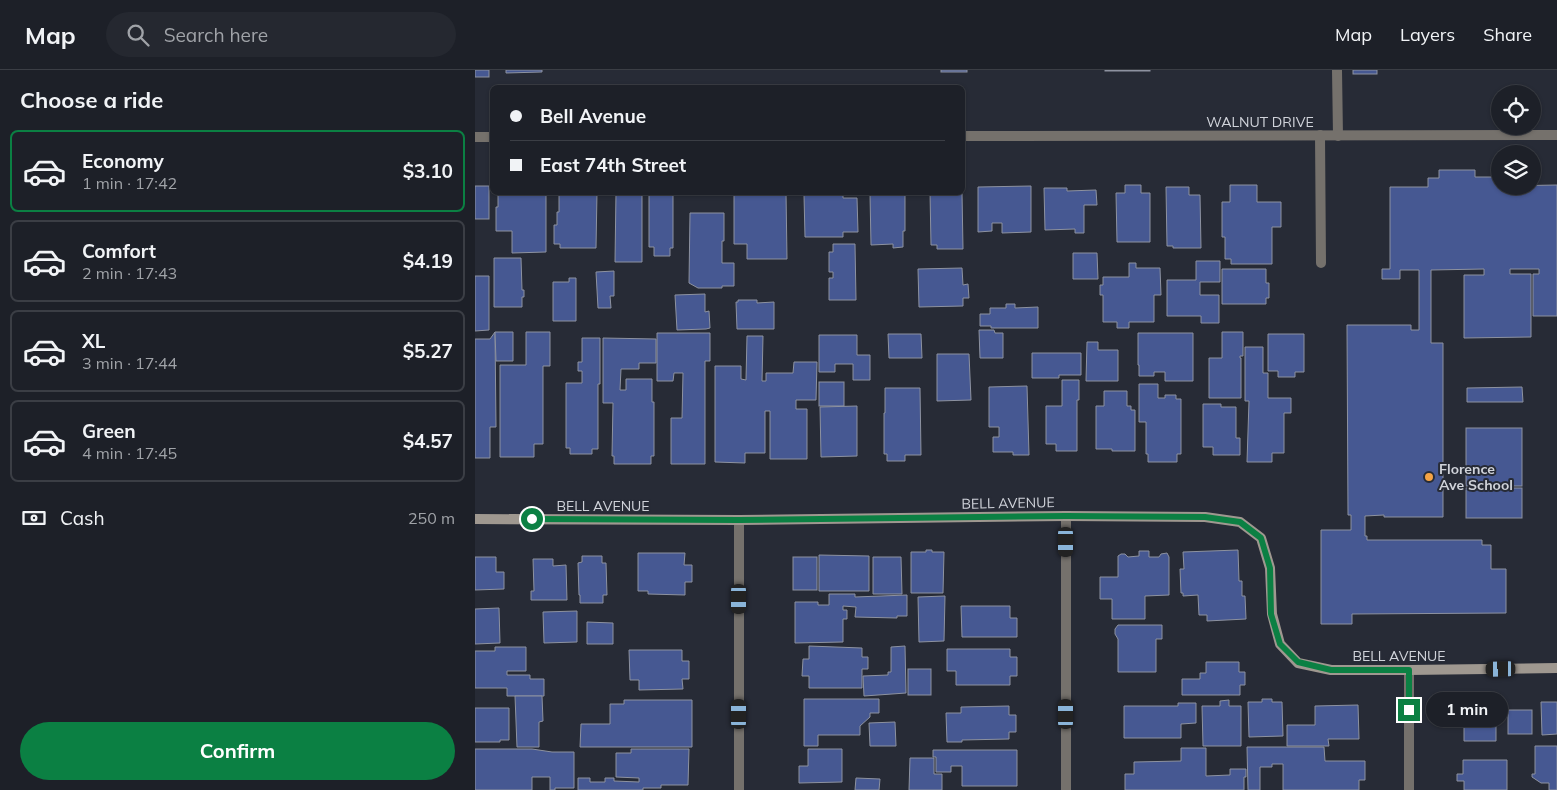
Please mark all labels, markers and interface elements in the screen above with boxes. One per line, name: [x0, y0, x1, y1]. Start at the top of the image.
search box: [106, 12, 456, 57]
text: Map: [25, 20, 76, 50]
icon: search: [124, 21, 152, 49]
text: Search here: [164, 23, 268, 47]
text: Map: [1335, 23, 1372, 46]
text: Layers: [1400, 23, 1455, 46]
text: Share: [1483, 23, 1532, 46]
map controls: [1491, 85, 1541, 195]
button: locate: [1491, 85, 1541, 135]
text: Choose a ride: [20, 86, 163, 114]
text: Bell Avenue: [540, 104, 646, 128]
street label: WALNUT DRIVE: [1206, 113, 1314, 131]
button: layers: [1491, 145, 1541, 195]
icon: car: [22, 149, 67, 194]
text: Economy: [82, 149, 164, 173]
text: East 74th Street: [540, 153, 686, 177]
text: $3.10: [403, 159, 453, 183]
text: 1 min · 17:42: [82, 173, 177, 193]
icon: car: [22, 239, 67, 284]
text: Comfort: [82, 239, 156, 263]
text: $4.19: [403, 249, 453, 273]
text: 2 min · 17:43: [82, 263, 177, 283]
icon: car: [22, 329, 67, 374]
text: XL: [82, 329, 105, 353]
text: $5.27: [403, 339, 453, 363]
text: 3 min · 17:44: [82, 353, 177, 373]
icon: car: [22, 419, 67, 464]
text: Green: [82, 419, 136, 443]
text: $4.57: [403, 429, 453, 453]
text: 4 min · 17:45: [82, 443, 177, 463]
place label: Florence Ave School: [1439, 460, 1513, 494]
marker: Florence Ave School: [1423, 471, 1435, 483]
street label: BELL AVENUE: [961, 493, 1055, 513]
street label: BELL AVENUE: [556, 497, 650, 515]
icon: cash: [20, 504, 48, 532]
text: Cash: [60, 506, 105, 530]
text: 250 m: [408, 508, 455, 528]
route start: [521, 508, 543, 530]
car: [1058, 527, 1073, 557]
car: [731, 584, 746, 614]
street label: BELL AVENUE: [1352, 647, 1446, 665]
car: [1485, 661, 1516, 677]
callout: 1 min: [1427, 692, 1509, 728]
car: [731, 699, 746, 729]
car: [1058, 699, 1073, 729]
route end: [1398, 699, 1420, 721]
text: 1 min: [1446, 699, 1488, 719]
button: Confirm: [20, 722, 455, 780]

